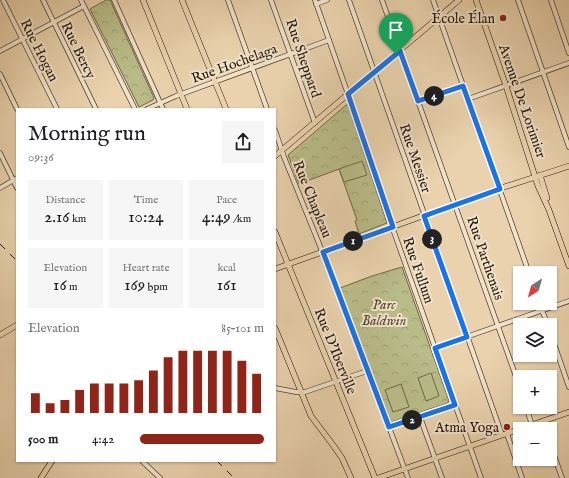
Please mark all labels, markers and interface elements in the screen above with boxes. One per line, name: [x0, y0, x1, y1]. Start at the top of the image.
place label: École Élan: [432, 9, 496, 28]
pin: [379, 13, 413, 54]
marker: École Élan: [498, 13, 508, 23]
street label: Rue Hogan: [16, 16, 63, 85]
street label: Rue Sheppard: [281, 17, 325, 101]
street label: Rue Bercy: [57, 19, 100, 82]
icon: arrive: [385, 19, 407, 41]
street label: Rue Hochelaga: [189, 40, 281, 88]
street label: Avenue De Lorimier: [494, 41, 550, 161]
pin: 4: [424, 86, 444, 106]
text: 4: [431, 89, 437, 103]
text: Morning run: [28, 120, 146, 148]
button: share: [222, 121, 264, 163]
street label: Rue Messier: [395, 121, 435, 195]
text: 09:36: [28, 149, 54, 166]
street label: Rue Chapleau: [288, 158, 336, 241]
text: Distance: [45, 193, 85, 207]
text: Time: [134, 193, 158, 207]
text: Pace: [216, 193, 237, 207]
text: 2.16: [44, 207, 70, 228]
text: 10:24: [128, 207, 164, 228]
text: 4:49: [202, 207, 231, 228]
text: km: [70, 212, 86, 226]
text: /km: [231, 212, 251, 226]
street label: Rue Parthenais: [462, 214, 508, 303]
pin: 3: [422, 229, 442, 249]
pin: 1: [343, 231, 363, 251]
text: 3: [430, 232, 434, 246]
text: 1: [351, 234, 355, 248]
street label: Rue Fullum: [398, 235, 438, 306]
text: Elevation: [44, 261, 87, 275]
text: Heart rate: [123, 261, 169, 275]
text: kcal: [217, 261, 236, 275]
north arrow: [513, 266, 557, 310]
map controls: [513, 266, 557, 466]
text: 16: [53, 275, 67, 296]
text: 169: [124, 275, 145, 296]
text: 161: [217, 275, 237, 296]
text: m: [67, 280, 78, 294]
text: bpm: [145, 280, 168, 294]
park label: Parc Baldwin: [362, 296, 406, 330]
street label: Rue D'Iberville: [310, 306, 361, 398]
button: layers: [513, 318, 557, 362]
text: Elevation: [28, 320, 80, 337]
text: 85–101 m: [221, 320, 264, 337]
button: +: [513, 370, 557, 414]
pin: 2: [402, 410, 422, 430]
text: 2: [409, 413, 415, 427]
place label: Atma Yoga: [434, 419, 500, 437]
marker: Atma Yoga: [502, 422, 512, 432]
button: −: [513, 422, 557, 466]
text: 500 m: [28, 431, 58, 448]
text: 4:42: [92, 431, 114, 448]

